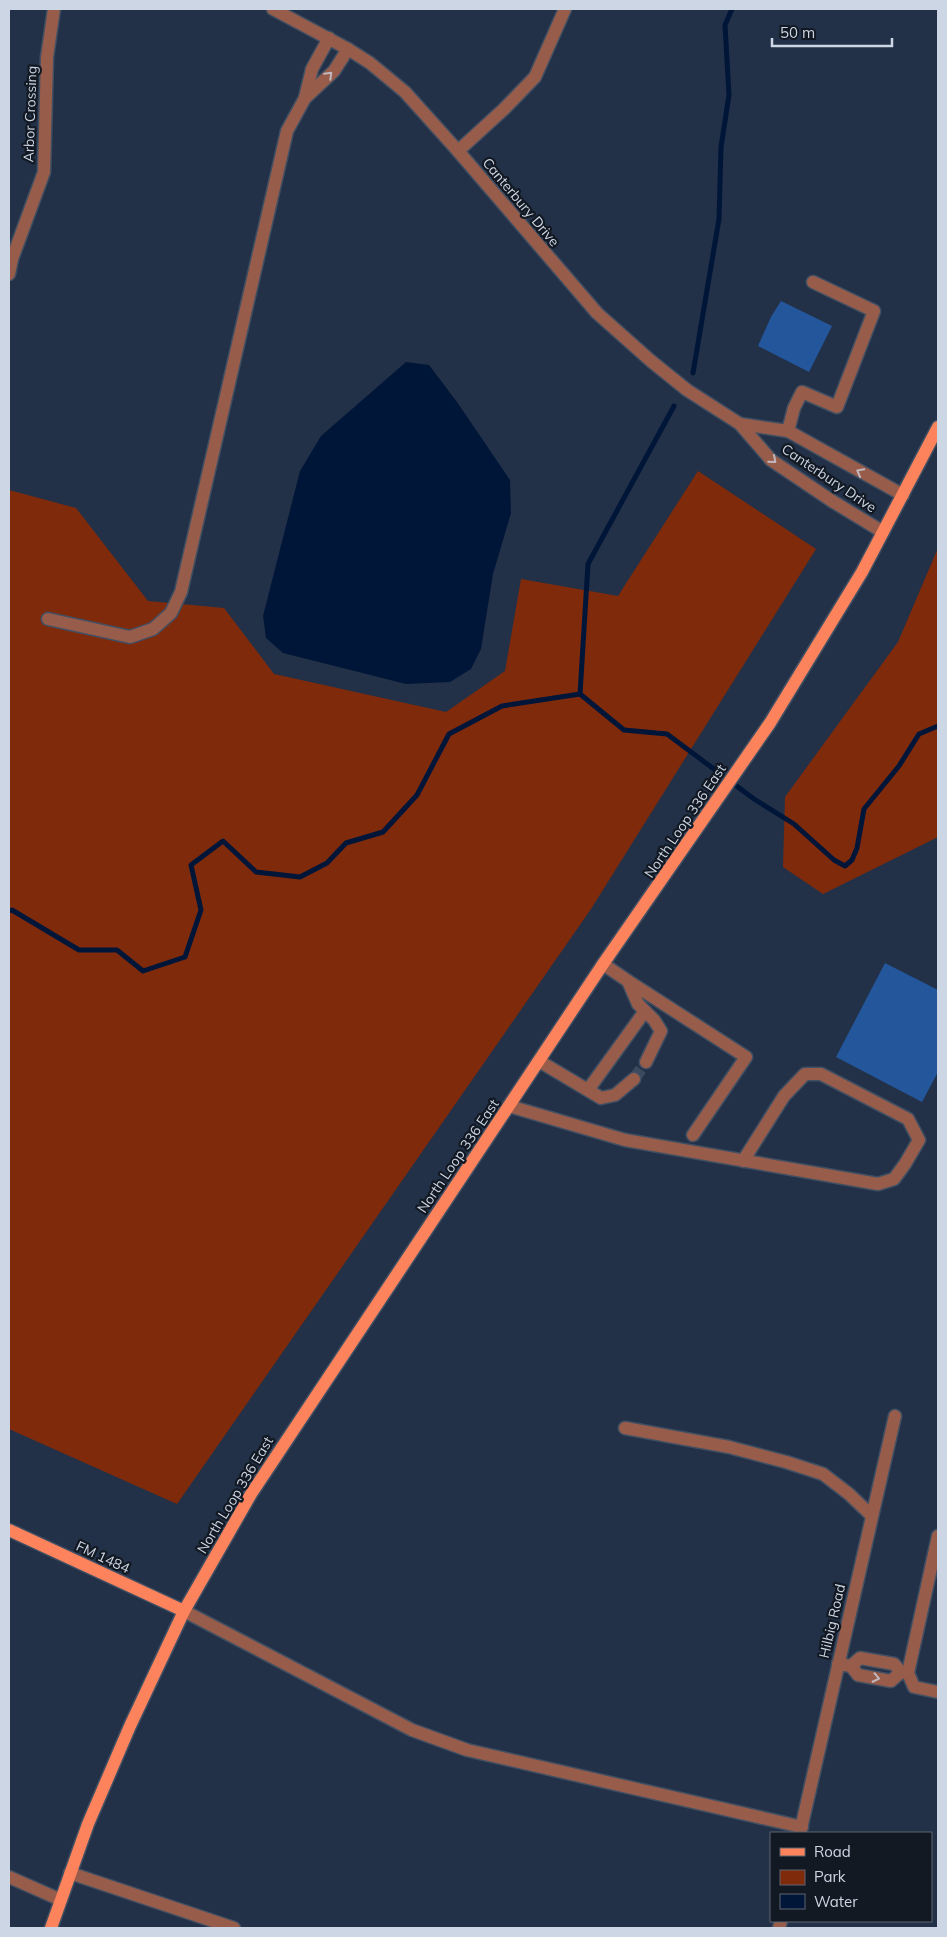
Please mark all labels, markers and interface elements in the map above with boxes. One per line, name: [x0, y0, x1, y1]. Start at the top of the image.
scale bar: [772, 15, 892, 47]
text: 50 m: [780, 23, 815, 42]
street label: Arbor Crossing: [19, 65, 41, 163]
one-way arrow: [323, 72, 332, 81]
street label: Canterbury Drive: [479, 154, 563, 250]
street label: Canterbury Drive: [778, 440, 880, 516]
one-way arrow: [767, 454, 776, 462]
one-way arrow: [856, 468, 865, 478]
street label: North Loop 336 East: [640, 761, 730, 881]
street label: North Loop 336 East: [413, 1096, 503, 1216]
street label: North Loop 336 East: [193, 1433, 277, 1557]
street label: FM 1484: [73, 1537, 133, 1577]
street label: Hilbig Road: [815, 1582, 849, 1660]
one-way arrow: [871, 1673, 880, 1683]
legend: [770, 1832, 932, 1922]
text: Road: [814, 1842, 851, 1861]
text: Park: [814, 1867, 846, 1886]
text: Water: [814, 1892, 858, 1911]

